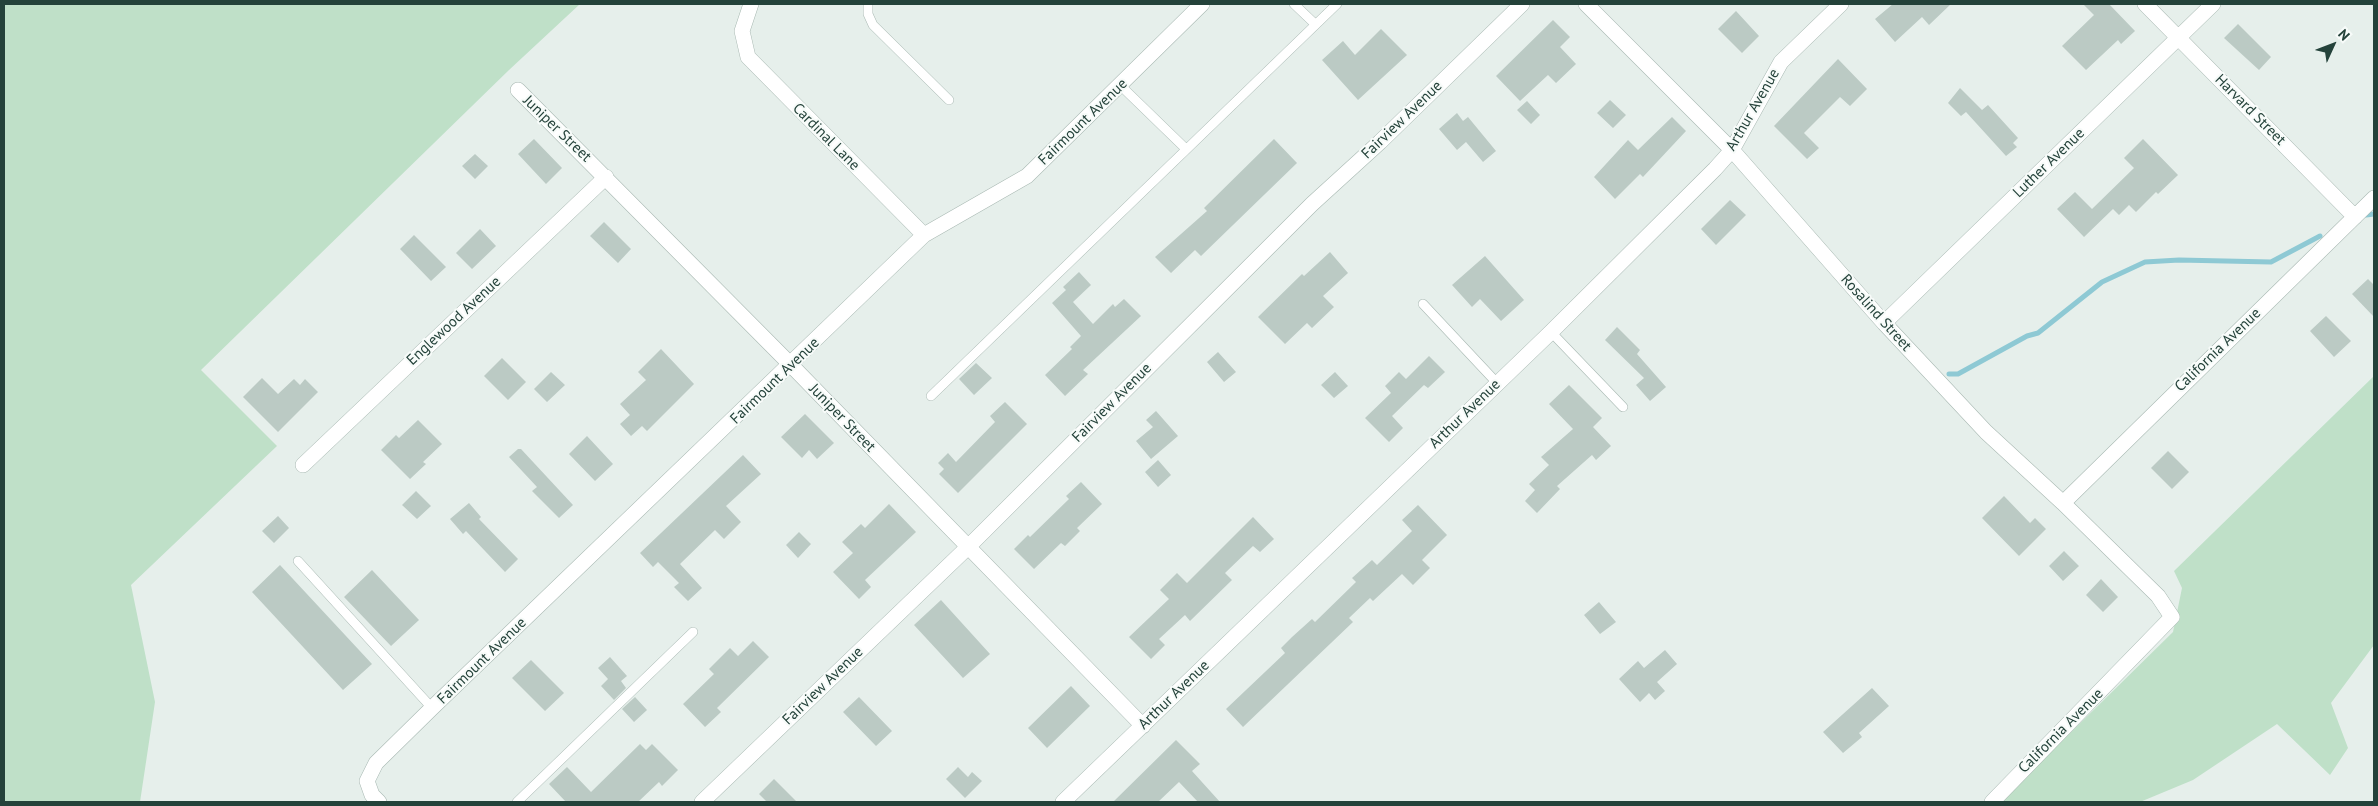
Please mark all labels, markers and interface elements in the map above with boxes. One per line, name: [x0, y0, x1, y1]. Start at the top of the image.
north arrow: [2308, 20, 2358, 70]
text: N: [2334, 25, 2354, 44]
street label: Arthur Avenue: [1722, 66, 1784, 154]
street label: Harvard Street: [2211, 71, 2289, 149]
street label: Fairmount Avenue: [1035, 75, 1131, 169]
street label: Fairview Avenue: [1358, 77, 1446, 163]
street label: Juniper Street: [519, 92, 595, 166]
street label: Cardinal Lane: [789, 100, 863, 174]
street label: Luther Avenue: [2010, 124, 2088, 202]
street label: Rosalind Street: [1837, 271, 1915, 355]
street label: Englewood Avenue: [403, 273, 505, 369]
street label: California Avenue: [2171, 304, 2265, 396]
street label: Fairmount Avenue: [727, 334, 823, 428]
street label: Fairview Avenue: [1069, 360, 1155, 446]
street label: Arthur Avenue: [1426, 376, 1504, 452]
street label: Juniper Street: [805, 380, 879, 456]
street label: Fairmount Avenue: [434, 614, 530, 708]
street label: Fairview Avenue: [779, 643, 867, 729]
street label: Arthur Avenue: [1135, 657, 1213, 733]
street label: California Avenue: [2015, 685, 2107, 777]

